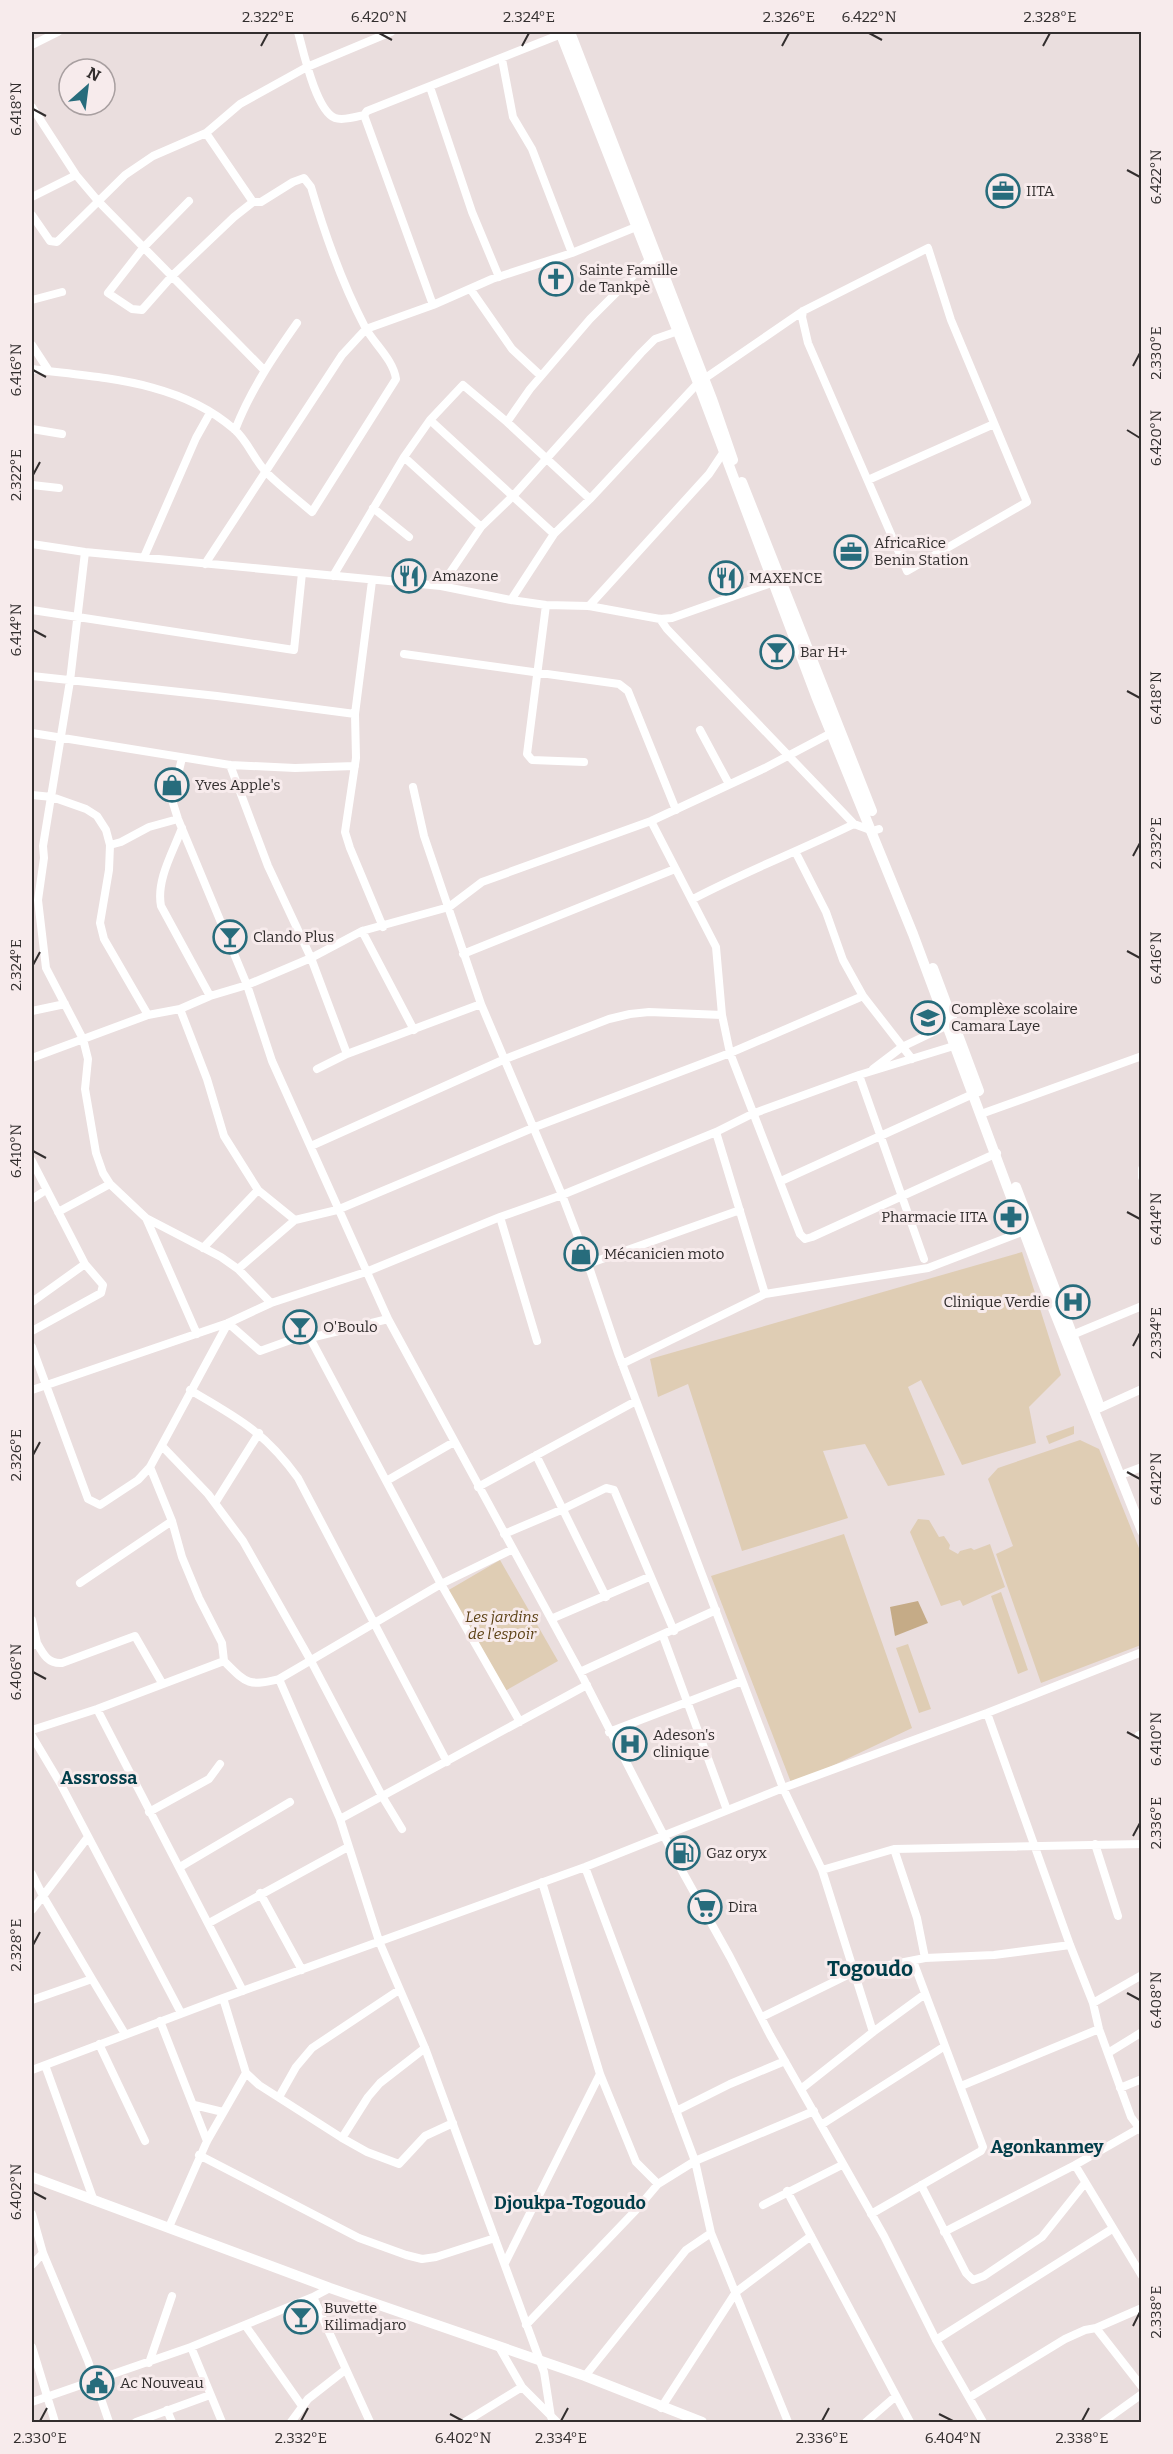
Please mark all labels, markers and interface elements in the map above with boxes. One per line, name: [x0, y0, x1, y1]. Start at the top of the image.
text: 2.322°E: [242, 8, 294, 26]
text: 6.420°N: [351, 8, 407, 26]
text: 2.324°E: [503, 8, 555, 26]
text: 2.326°E: [763, 8, 815, 26]
text: 6.422°N: [841, 8, 897, 26]
text: 2.328°E: [1023, 8, 1077, 26]
north arrow: [57, 57, 117, 117]
text: N: [84, 63, 104, 85]
text: 6.418°N: [7, 82, 25, 136]
text: 6.422°N: [1147, 149, 1165, 205]
office icon: IITA: [985, 173, 1021, 209]
place label: IITA: [1026, 182, 1055, 200]
church icon: Sainte Famille de Tankpè: [538, 261, 574, 297]
place label: Sainte Famille de Tankpè: [579, 261, 678, 296]
text: 2.330°E: [1147, 326, 1165, 380]
text: 6.416°N: [7, 343, 25, 397]
text: 6.420°N: [1147, 410, 1165, 466]
text: 2.322°E: [7, 449, 25, 501]
office icon: AfricaRice Benin Station: [833, 534, 869, 570]
place label: AfricaRice Benin Station: [874, 534, 969, 569]
restaurant icon: Amazone: [391, 558, 427, 594]
restaurant icon: MAXENCE: [708, 560, 744, 596]
place label: Amazone: [432, 567, 498, 585]
place label: MAXENCE: [749, 569, 822, 587]
text: 6.414°N: [7, 603, 25, 657]
bar icon: Bar H+: [759, 634, 795, 670]
place label: Bar H+: [800, 643, 848, 661]
text: 6.418°N: [1147, 671, 1165, 725]
shop icon: Yves Apple's: [154, 767, 190, 803]
place label: Yves Apple's: [195, 776, 280, 794]
text: 2.332°E: [1147, 817, 1165, 869]
bar icon: Clando Plus: [212, 919, 248, 955]
place label: Clando Plus: [253, 928, 334, 946]
text: 6.416°N: [1147, 931, 1165, 985]
text: 2.324°E: [7, 939, 25, 991]
school or university icon: Complèxe scolaire Camara Laye: [910, 1000, 946, 1036]
place label: Complèxe scolaire Camara Laye: [951, 1000, 1078, 1035]
text: 6.410°N: [7, 1124, 25, 1178]
text: 6.414°N: [1147, 1192, 1165, 1246]
pharmacy icon: Pharmacie IITA: [993, 1199, 1029, 1235]
place label: Pharmacie IITA: [881, 1208, 988, 1226]
shop icon: Mécanicien moto: [563, 1236, 599, 1272]
place label: Mécanicien moto: [604, 1245, 724, 1263]
hospital icon: Clinique Verdie: [1055, 1284, 1091, 1320]
place label: Clinique Verdie: [943, 1293, 1050, 1311]
text: 2.334°E: [1147, 1307, 1165, 1359]
bar icon: O'Boulo: [282, 1309, 318, 1345]
place label: O'Boulo: [323, 1318, 378, 1336]
text: 2.326°E: [7, 1429, 25, 1481]
text: 6.412°N: [1147, 1452, 1165, 1506]
park label: Les jardins de l'espoir: [465, 1608, 539, 1643]
text: 6.406°N: [7, 1644, 25, 1700]
text: 6.410°N: [1147, 1712, 1165, 1766]
hospital icon: Adeson's clinique: [612, 1726, 648, 1762]
place label: Adeson's clinique: [653, 1726, 715, 1761]
district label: Assrossa: [61, 1767, 137, 1789]
text: 2.336°E: [1147, 1797, 1165, 1849]
fuel station icon: Gaz oryx: [665, 1835, 701, 1871]
place label: Gaz oryx: [706, 1844, 768, 1862]
supermarket icon: Dira: [687, 1889, 723, 1925]
place label: Dira: [728, 1898, 757, 1916]
text: 2.328°E: [7, 1918, 25, 1972]
district label: Togoudo: [827, 1956, 913, 1982]
text: 6.408°N: [1147, 1971, 1165, 2029]
district label: Agonkanmey: [990, 2136, 1105, 2158]
text: 6.402°N: [7, 2164, 25, 2220]
district label: Djoukpa-Togoudo: [494, 2192, 646, 2214]
text: 2.338°E: [1147, 2285, 1165, 2339]
bar icon: Buvette Kilimadjaro: [283, 2299, 319, 2335]
place label: Buvette Kilimadjaro: [324, 2299, 406, 2334]
public building icon: Ac Nouveau: [79, 2365, 115, 2401]
place label: Ac Nouveau: [120, 2374, 204, 2392]
text: 2.330°E: [13, 2429, 67, 2447]
text: 2.332°E: [275, 2429, 327, 2447]
text: 6.402°N: [435, 2429, 491, 2447]
text: 2.334°E: [535, 2429, 587, 2447]
text: 2.336°E: [796, 2429, 848, 2447]
text: 6.404°N: [925, 2429, 981, 2447]
text: 2.338°E: [1055, 2429, 1109, 2447]

